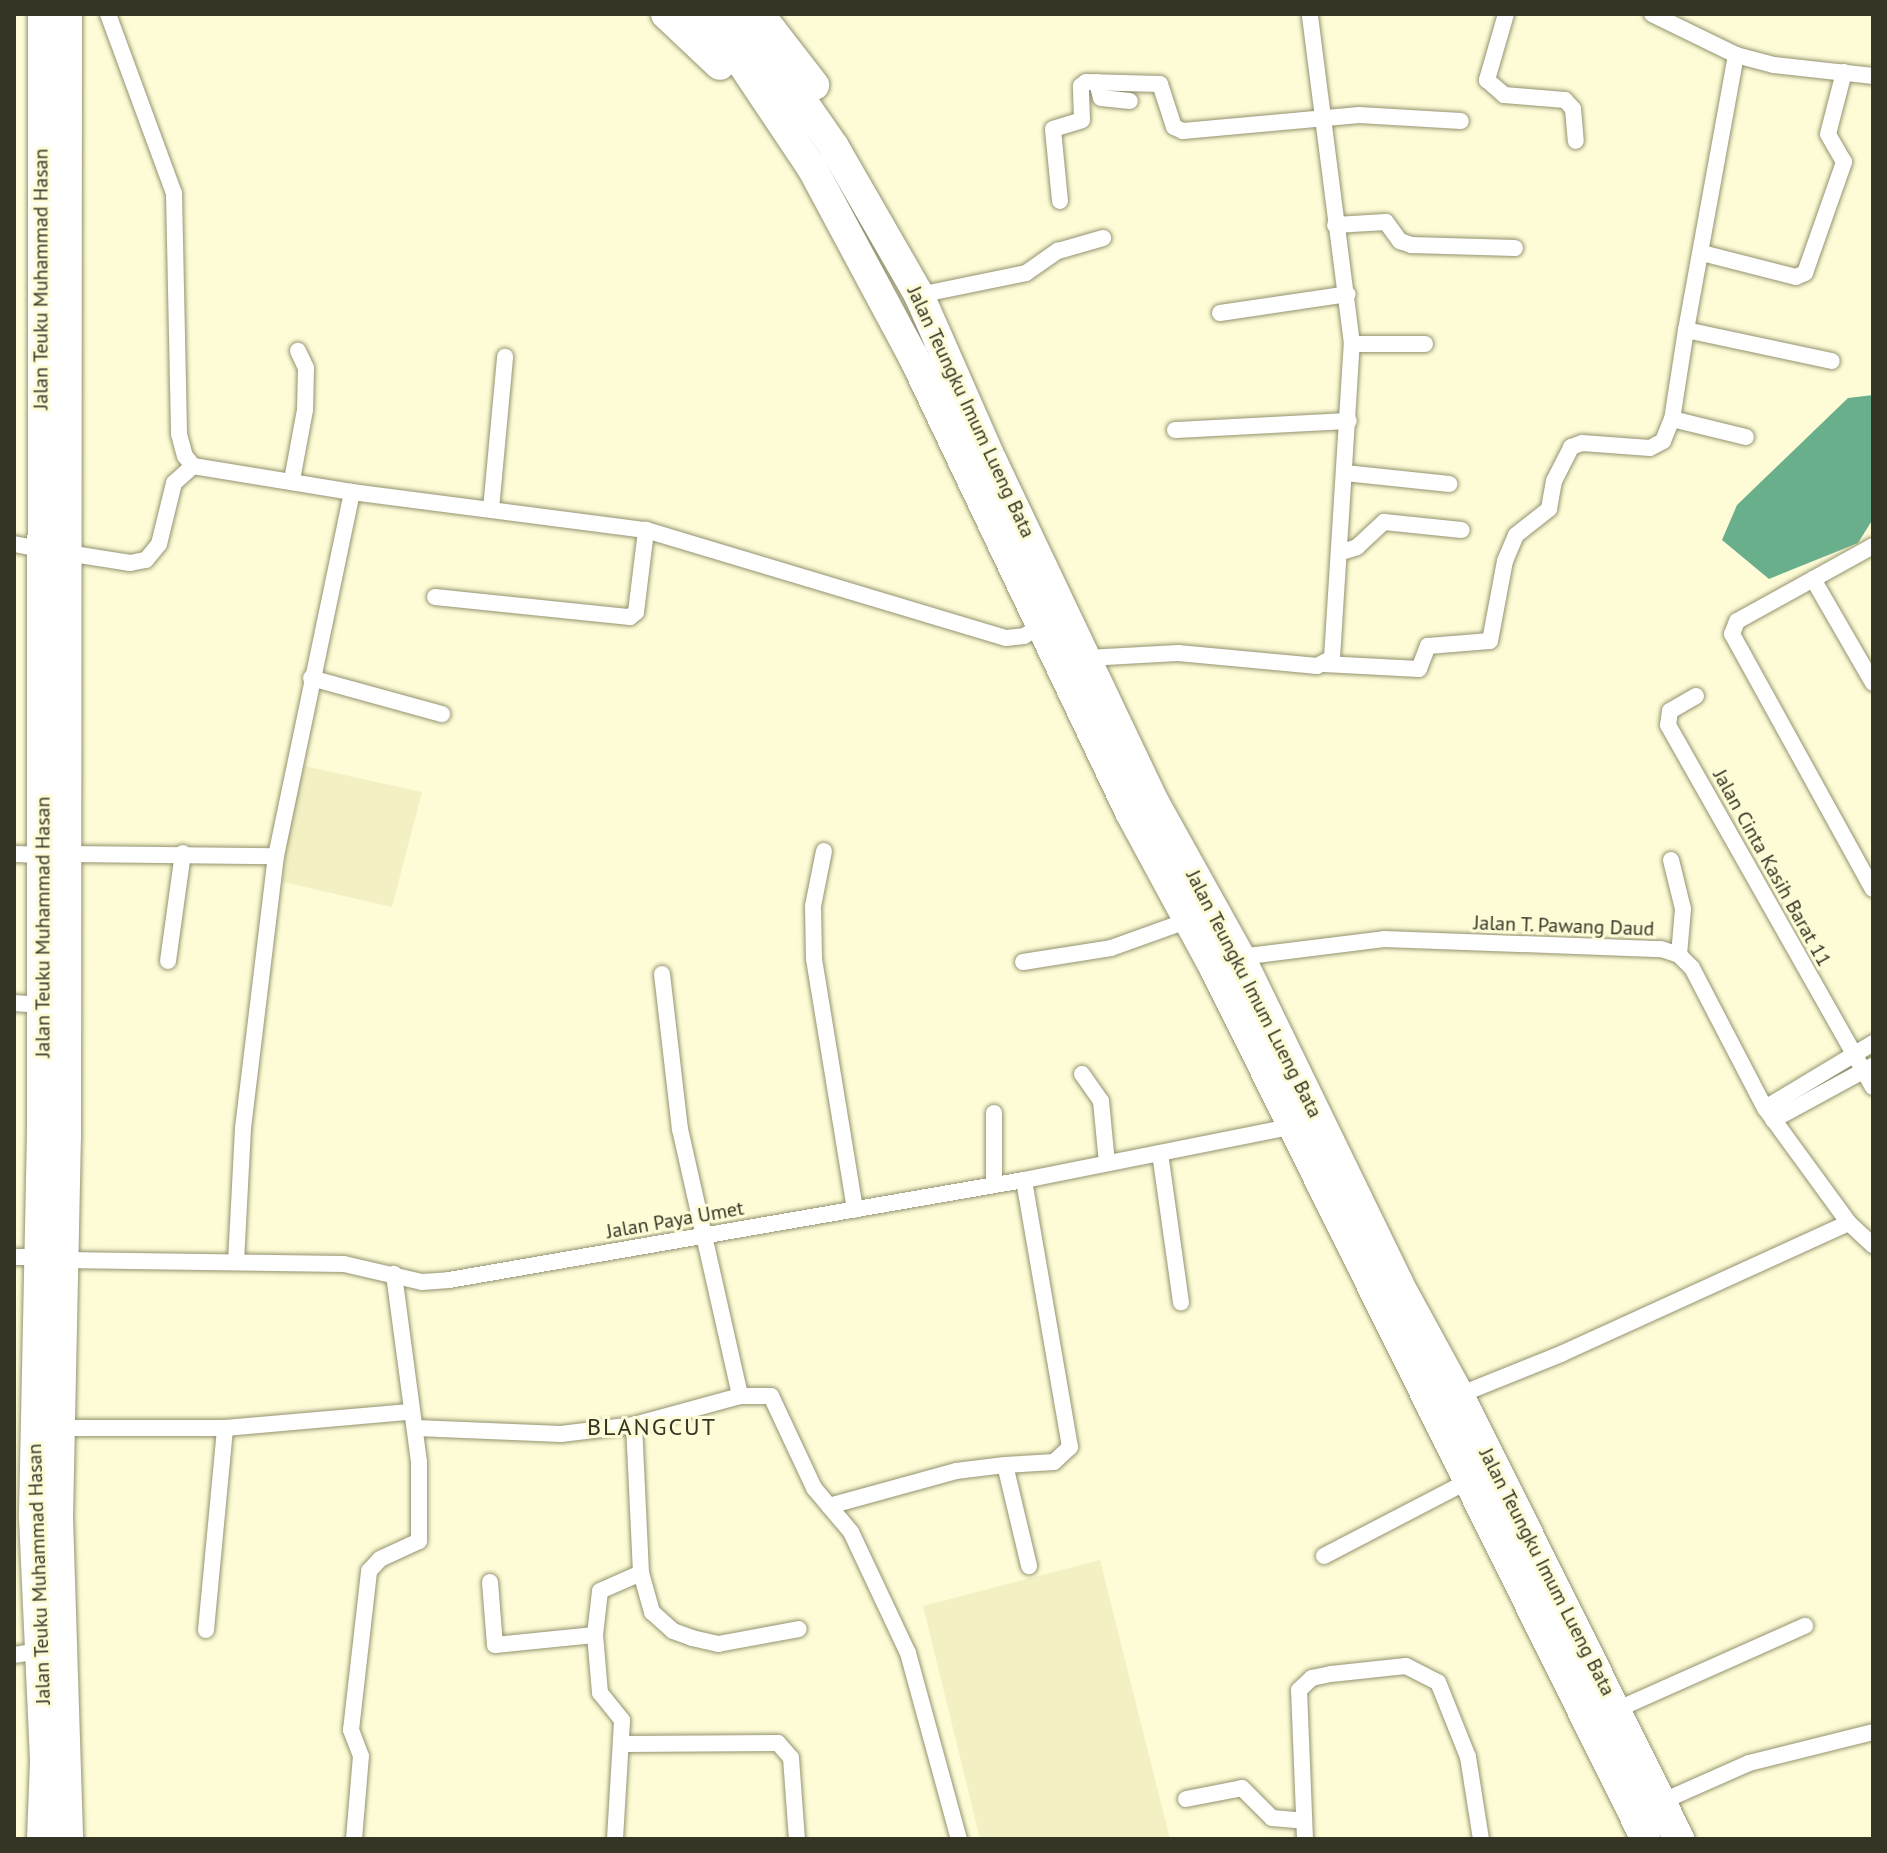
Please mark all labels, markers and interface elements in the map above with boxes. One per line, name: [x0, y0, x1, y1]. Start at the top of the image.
street label: Jalan Teuku Muhammad Hasan: [29, 148, 53, 410]
street label: Jalan Teungku Imum Lueng Bata: [902, 282, 1040, 542]
street label: Jalan Cinta Kasih Barat 11: [1708, 765, 1836, 971]
street label: Jalan Teuku Muhammad Hasan: [31, 796, 55, 1058]
street label: Jalan Teungku Imum Lueng Bata: [1181, 866, 1327, 1122]
street label: Jalan T. Pawang Daud: [1472, 911, 1656, 941]
street label: Jalan Paya Umet: [604, 1196, 746, 1244]
district label: BLANGCUT: [587, 1413, 717, 1441]
street label: Jalan Teuku Muhammad Hasan: [22, 1443, 56, 1705]
street label: Jalan Teungku Imum Lueng Bata: [1474, 1444, 1620, 1700]

